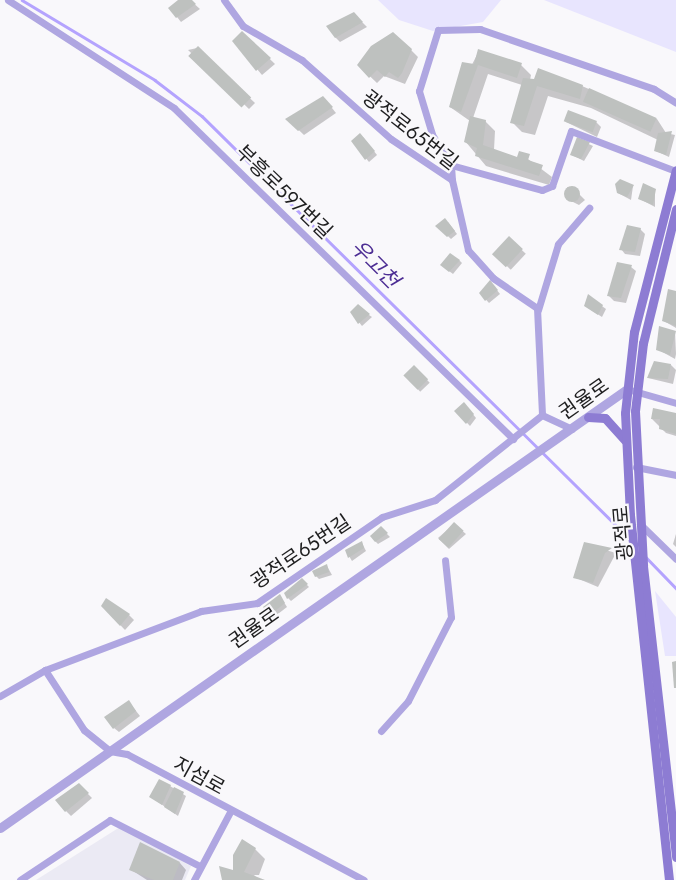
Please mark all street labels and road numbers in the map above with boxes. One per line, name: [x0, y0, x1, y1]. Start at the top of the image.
street label: 광적로65번길: [357, 85, 463, 175]
street label: 부흥로597번길: [231, 140, 337, 244]
street label: 권율로: [555, 373, 613, 425]
street label: 광적로: [609, 504, 637, 562]
street label: 광적로65번길: [247, 510, 355, 594]
street label: 권율로: [225, 602, 283, 654]
street label: 지섬로: [169, 752, 229, 800]

